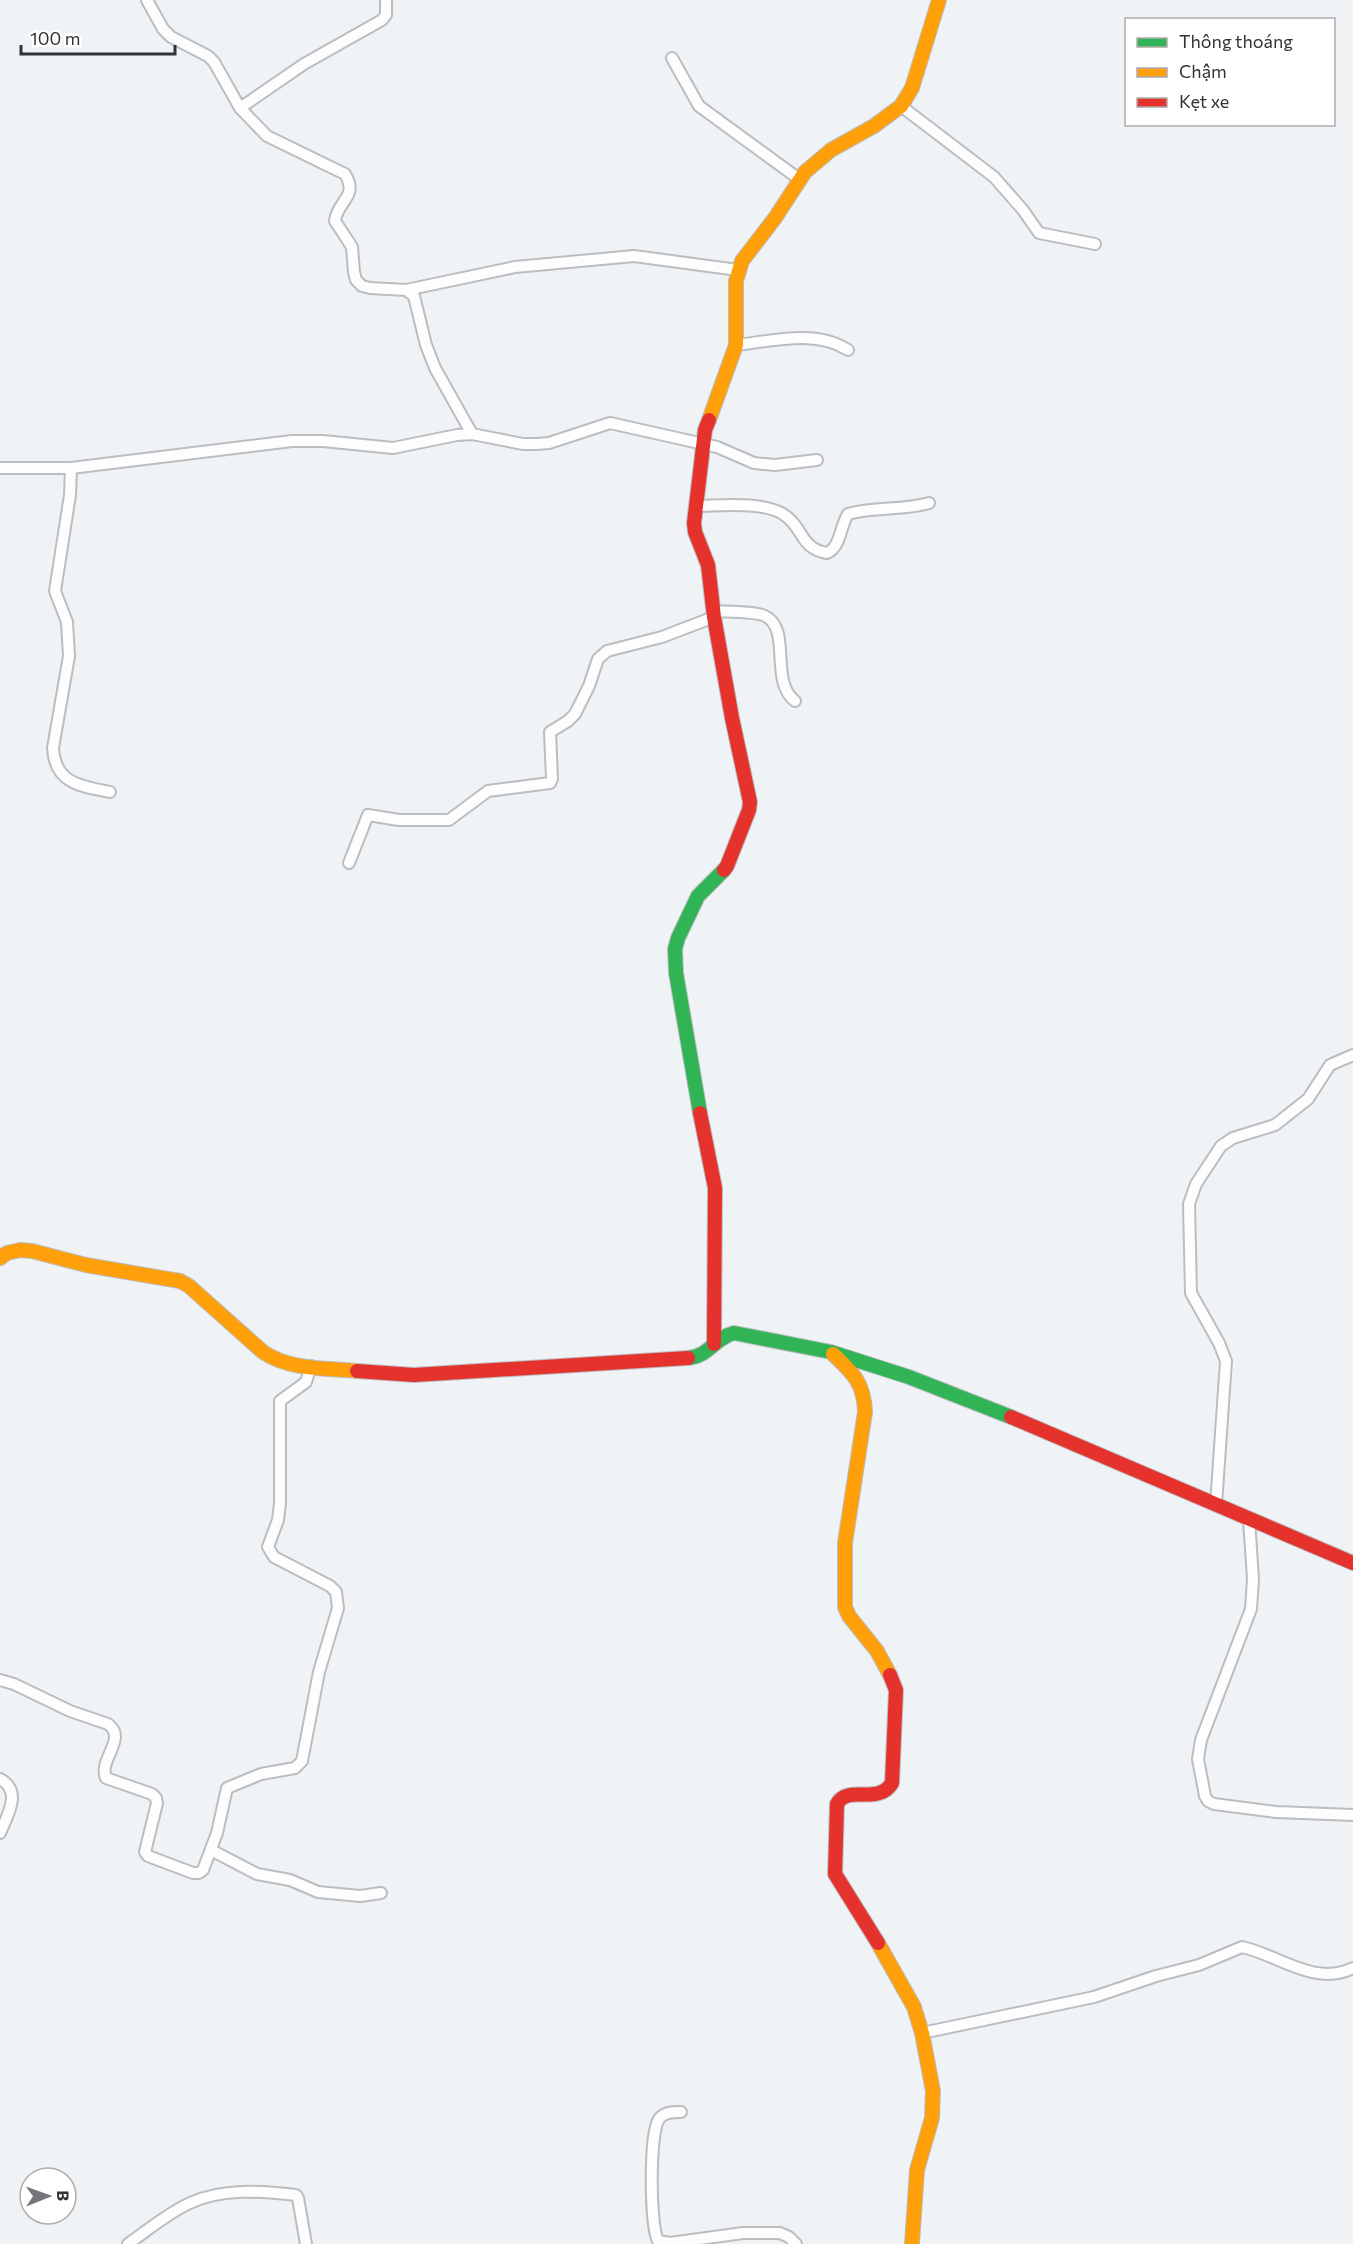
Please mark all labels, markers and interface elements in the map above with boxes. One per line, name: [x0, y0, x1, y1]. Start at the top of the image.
scale bar: [21, 18, 176, 56]
legend: [1125, 18, 1335, 126]
text: 100 m: [30, 27, 80, 49]
text: Thông thoáng: [1179, 30, 1293, 52]
text: Chậm: [1179, 60, 1227, 82]
text: Kẹt xe: [1179, 90, 1229, 112]
north arrow: [18, 2166, 78, 2226]
text: B: [54, 2190, 73, 2202]

